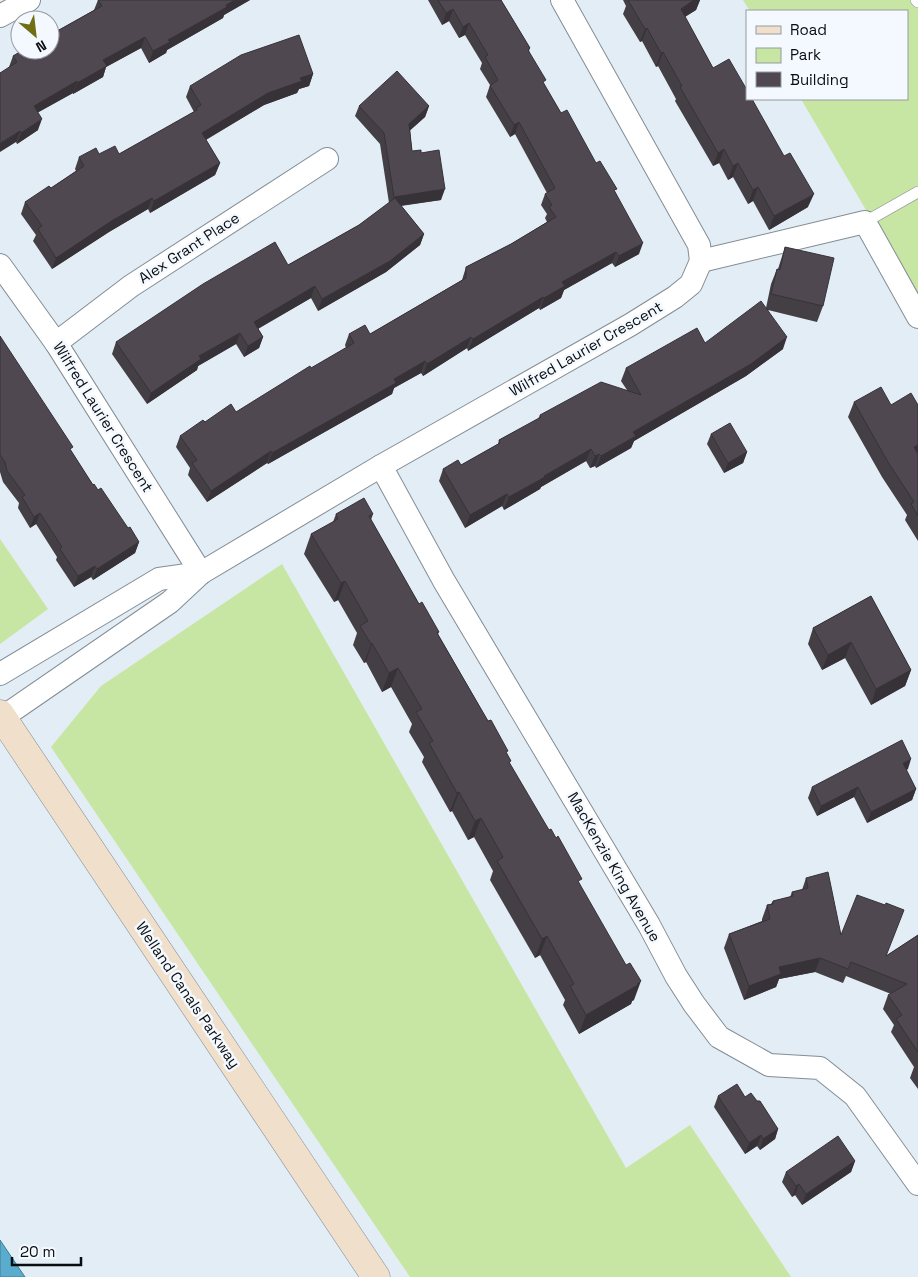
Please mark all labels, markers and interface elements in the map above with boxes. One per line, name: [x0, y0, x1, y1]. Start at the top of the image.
north arrow: [10, 10, 60, 60]
legend: [746, 10, 908, 100]
text: Road: [790, 20, 827, 39]
text: N: [33, 36, 49, 57]
text: Park: [790, 45, 821, 64]
text: Building: [790, 70, 849, 89]
street label: Alex Grant Place: [135, 208, 243, 287]
street label: Wilfred Laurier Crescent: [506, 297, 666, 400]
street label: Wilfred Laurier Crescent: [49, 338, 158, 496]
street label: MacKenzie King Avenue: [564, 788, 665, 945]
street label: Welland Canals Parkway: [132, 918, 245, 1072]
scale bar: [12, 1234, 81, 1266]
text: 20 m: [20, 1242, 55, 1261]

